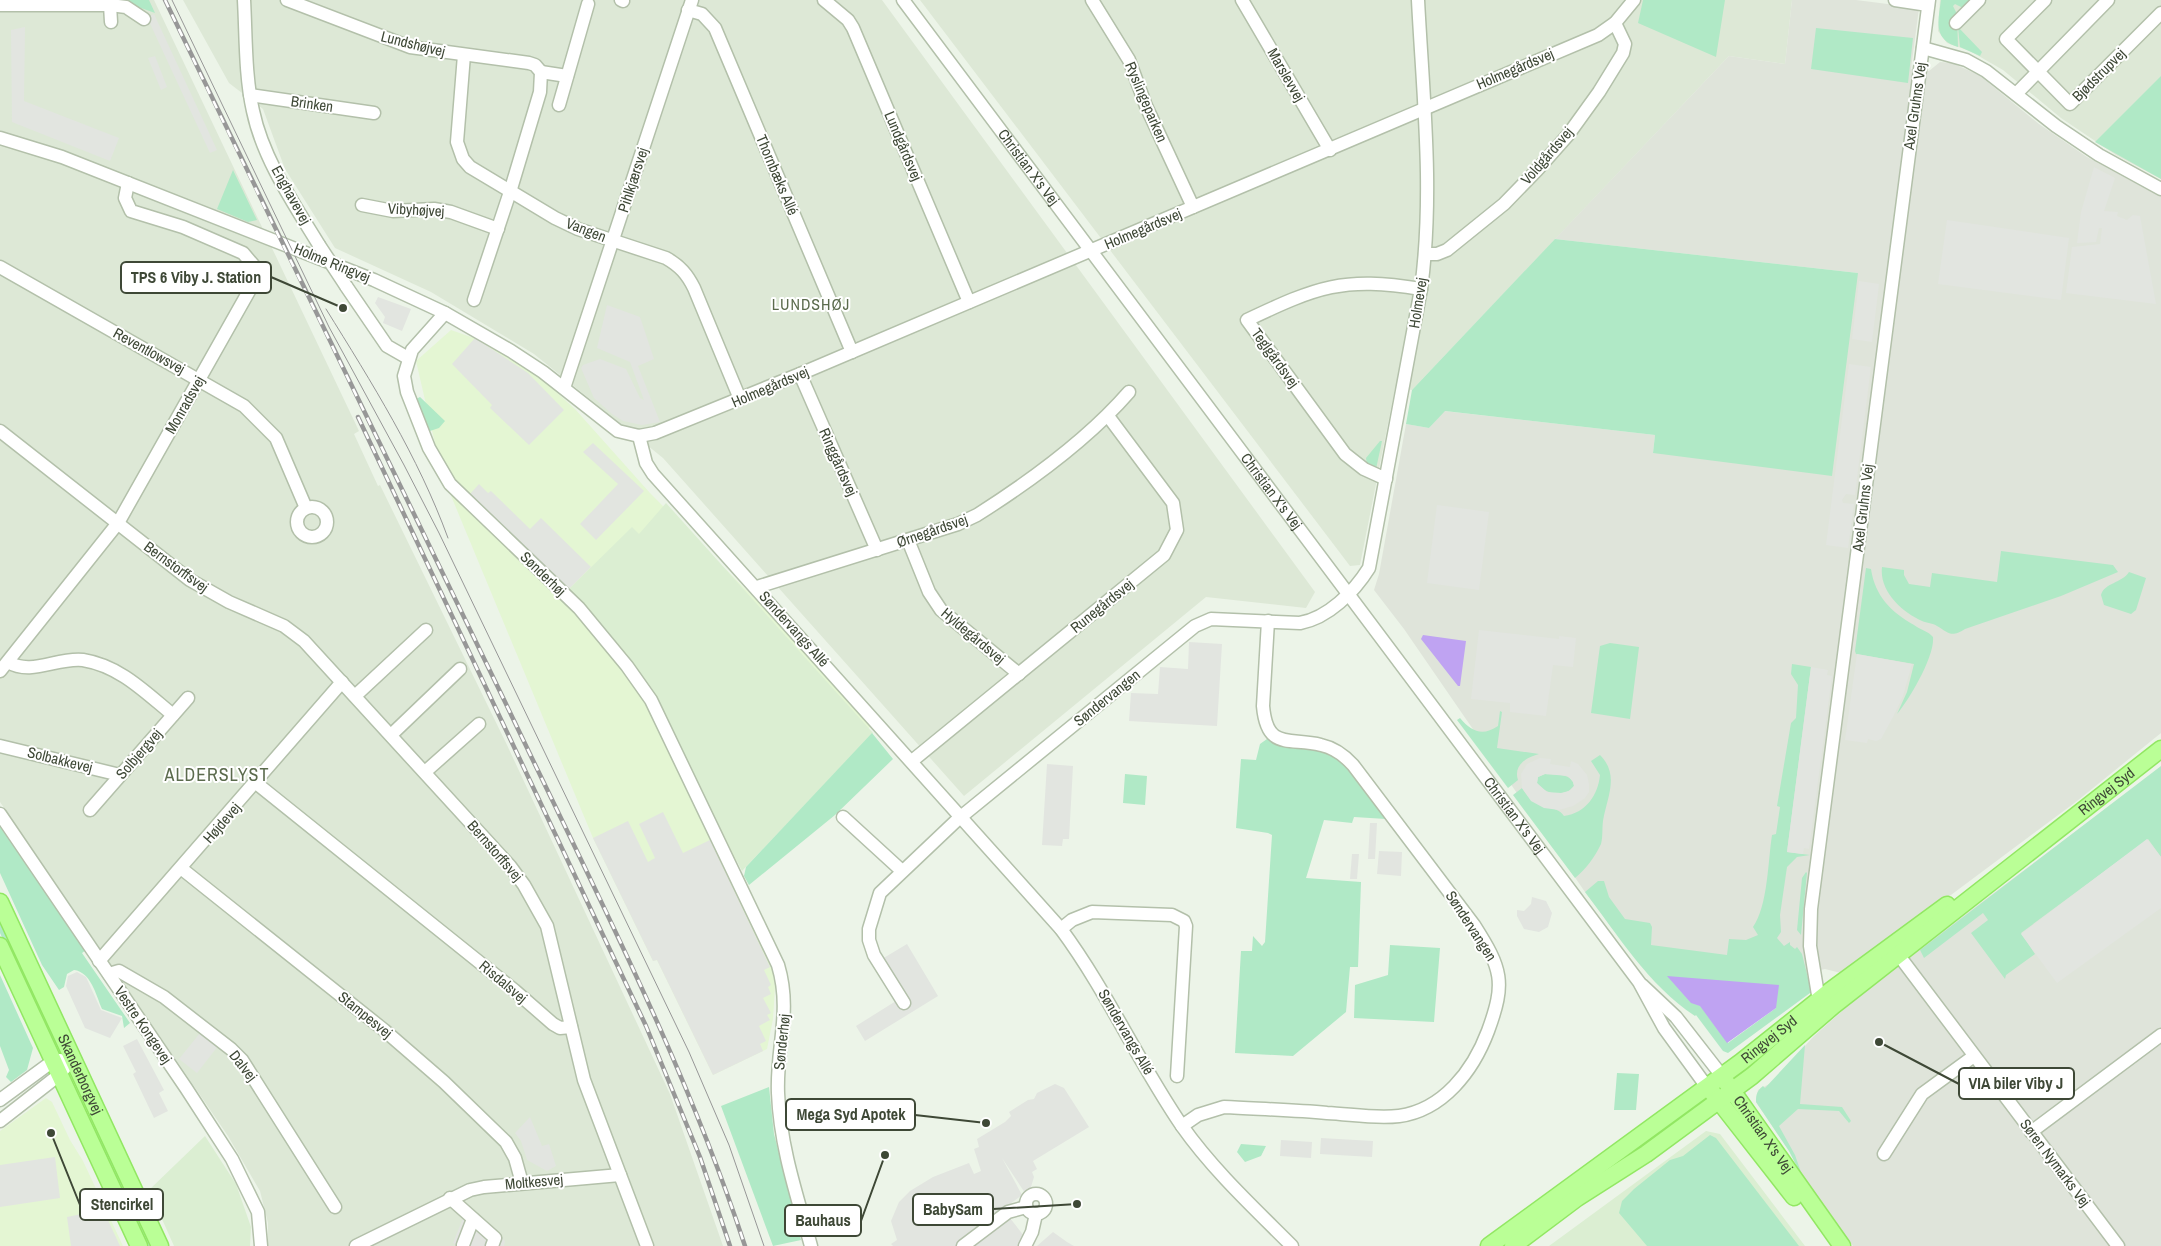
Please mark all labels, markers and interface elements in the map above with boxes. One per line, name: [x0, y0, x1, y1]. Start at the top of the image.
street label: Lundshøjvej: [379, 25, 448, 62]
street label: Holmegårdsvej: [1473, 43, 1557, 94]
street label: Bjødstrupvej: [2067, 43, 2130, 106]
street label: Marslevvej: [1263, 44, 1310, 105]
street label: Ryslingeparken: [1120, 58, 1173, 145]
street label: Axel Gruhns Vej: [1898, 61, 1931, 152]
street label: Brinken: [290, 90, 335, 117]
street label: Lundgårdsvej: [879, 108, 928, 184]
street label: Voldgårdsvej: [1516, 122, 1578, 189]
street label: Christian X's Vej: [993, 124, 1064, 210]
street label: Thornbæks Allé: [751, 131, 804, 218]
street label: Pihlkjærsvej: [612, 145, 653, 215]
street label: Enghavevej: [267, 162, 316, 228]
street label: Vibyhøjvej: [387, 198, 445, 221]
street label: Holmegårdsvej: [1101, 203, 1185, 254]
street label: Vangen: [563, 212, 609, 247]
street label: Holme Ringvej: [291, 238, 374, 287]
callout: TPS 6 Viby J. Station: [121, 262, 271, 293]
text: TPS 6 Viby J. Station: [131, 266, 261, 288]
street label: Holmevej: [1403, 276, 1432, 330]
district label: LUNDSHØJ: [772, 293, 850, 315]
street label: Reventlowsvej: [109, 322, 189, 379]
street label: Teglgårdsvej: [1247, 324, 1304, 392]
street label: Holmegårdsvej: [728, 361, 812, 412]
street label: Monradsvej: [160, 372, 210, 438]
street label: Ringgårdsvej: [814, 424, 863, 499]
street label: Christian X's Vej: [1236, 448, 1307, 534]
street label: Axel Gruhns Vej: [1847, 463, 1878, 554]
street label: Ørnegårdsvej: [894, 509, 970, 552]
street label: Bernstorffsvej: [140, 536, 213, 597]
street label: Sønderhøj: [516, 547, 571, 601]
street label: Runegårdsvej: [1066, 574, 1138, 638]
street label: Søndervangs Allé: [755, 586, 834, 671]
street label: Hyldegårdsvej: [937, 603, 1010, 669]
street label: Søndervangen: [1069, 664, 1144, 731]
street label: Solbjergvej: [111, 724, 167, 784]
street label: Solbakkevej: [25, 741, 95, 778]
district label: ALDERSLYST: [164, 762, 269, 787]
street label: Ringvej Syd: [2074, 763, 2139, 820]
street label: Christian X's Vej: [1479, 773, 1550, 858]
street label: Højdevej: [198, 798, 245, 848]
street label: Bernstorffsvej: [463, 815, 528, 886]
street label: Søndervangen: [1441, 886, 1502, 965]
street label: Risdalsvej: [475, 955, 532, 1008]
street label: Vestre Kongevej: [110, 982, 177, 1068]
street label: Søndervangs Allé: [1093, 985, 1160, 1079]
street label: Stampesvej: [334, 986, 397, 1043]
street label: Ringvej Syd: [1736, 1010, 1801, 1068]
street label: Sønderhøj: [768, 1013, 795, 1071]
street label: Skanderborgvej: [53, 1031, 108, 1118]
street label: Dalvej: [225, 1046, 262, 1086]
callout: VIA biler Viby J: [1959, 1068, 2074, 1099]
text: VIA biler Viby J: [1969, 1072, 2063, 1094]
street label: Christian X's Vej: [1729, 1091, 1798, 1177]
callout: Mega Syd Apotek: [786, 1099, 915, 1130]
text: Mega Syd Apotek: [797, 1103, 906, 1125]
street label: Søren Nymarks Vej: [2015, 1114, 2095, 1211]
street label: Moltkesvej: [504, 1169, 564, 1194]
callout: Stencirkel: [80, 1189, 163, 1220]
text: Stencirkel: [91, 1193, 153, 1215]
callout: BabySam: [913, 1194, 993, 1225]
text: BabySam: [923, 1198, 983, 1220]
callout: Bauhaus: [785, 1205, 861, 1236]
text: Bauhaus: [795, 1209, 851, 1231]

